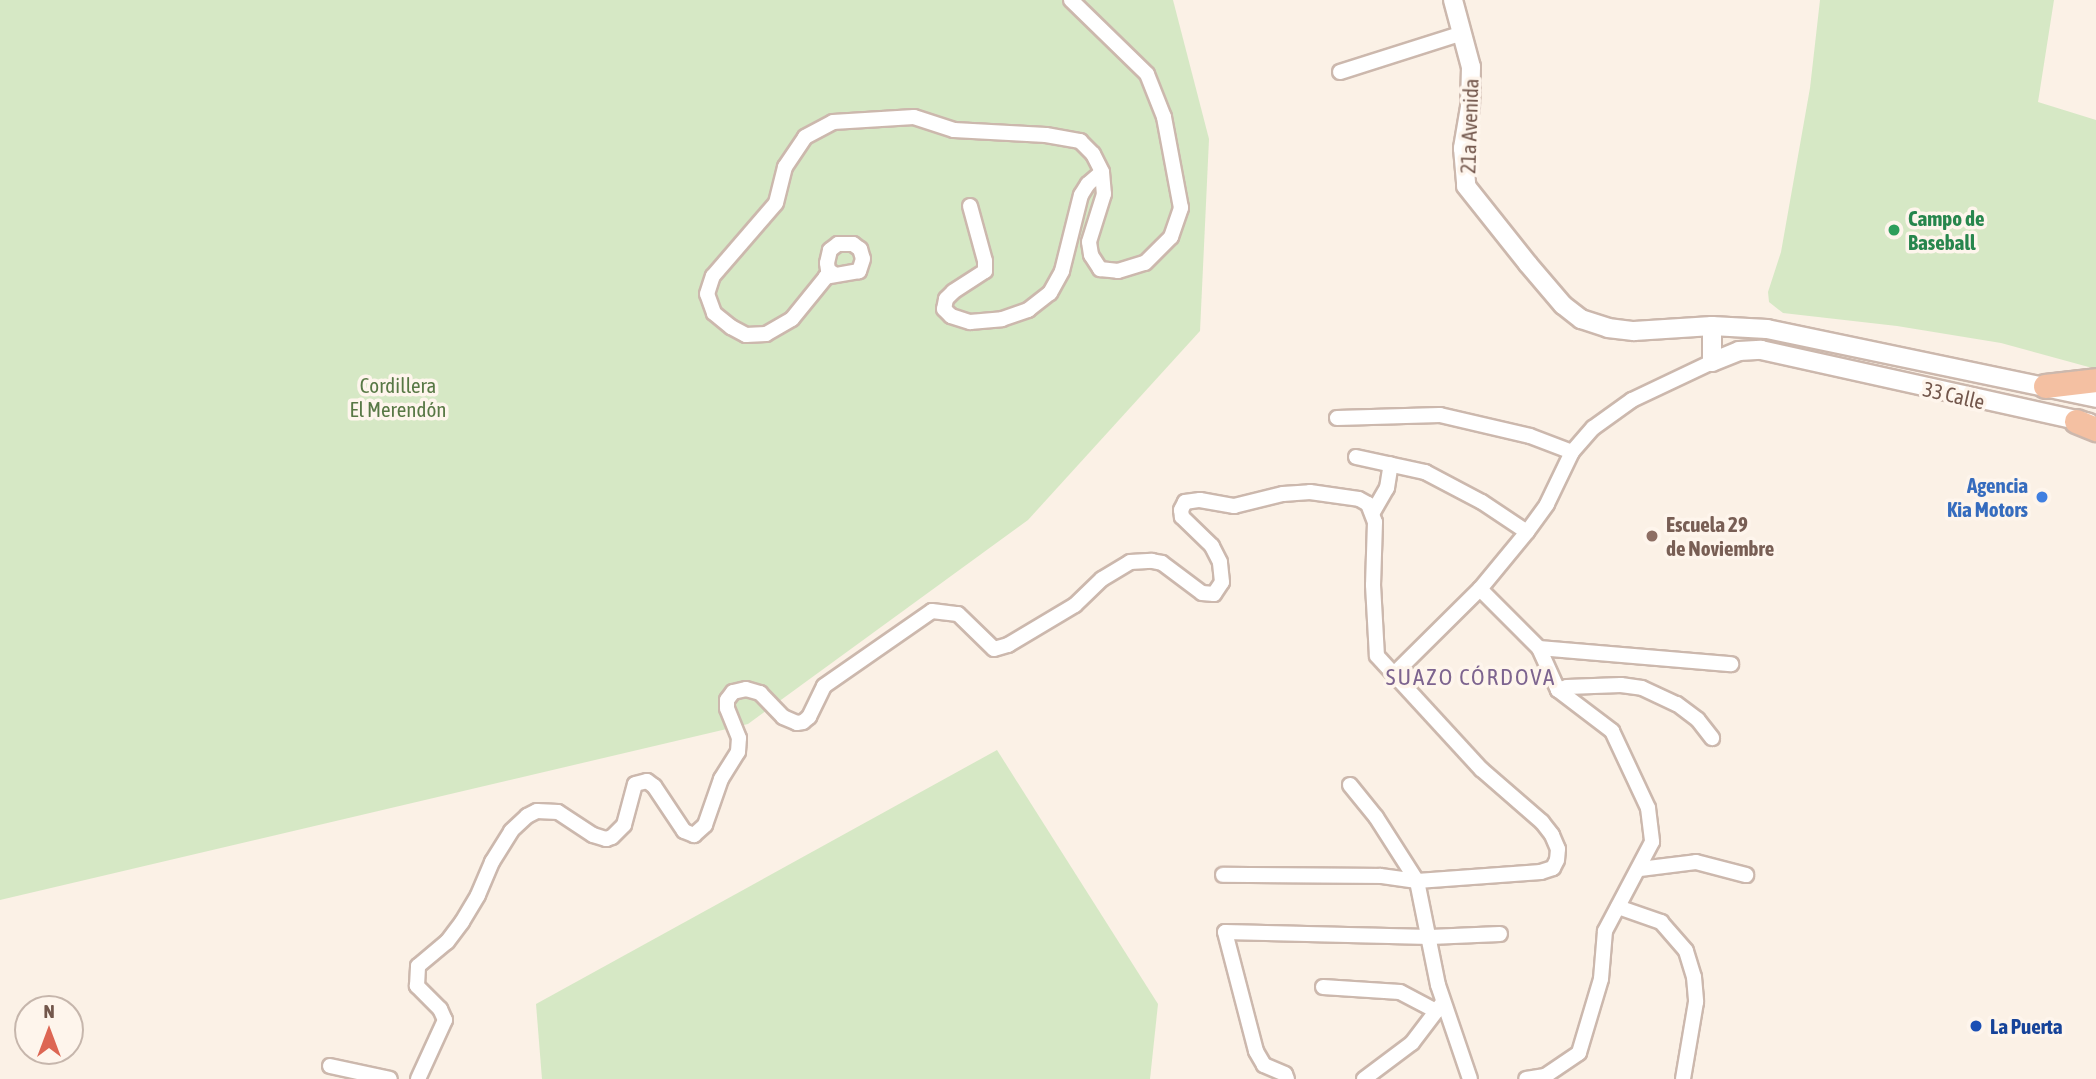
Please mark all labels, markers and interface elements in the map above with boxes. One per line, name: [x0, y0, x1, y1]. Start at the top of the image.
street label: 21a Avenida: [1455, 78, 1483, 174]
place label: Campo de Baseball: [1908, 205, 1985, 255]
marker: Campo de Baseball: [1886, 222, 1902, 238]
park label: Cordillera El Merendón: [350, 372, 446, 422]
street label: 33 Calle: [1921, 376, 1987, 414]
place label: Agencia Kia Motors: [1947, 472, 2028, 522]
marker: Agencia Kia Motors: [2034, 489, 2050, 505]
place label: Escuela 29 de Noviembre: [1666, 511, 1774, 561]
marker: Escuela 29 de Noviembre: [1644, 528, 1660, 544]
district label: SUAZO CÓRDOVA: [1387, 663, 1555, 691]
north arrow: [14, 995, 84, 1065]
text: N: [43, 1000, 55, 1022]
place label: La Puerta: [1990, 1013, 2063, 1039]
marker: La Puerta: [1968, 1018, 1984, 1034]

